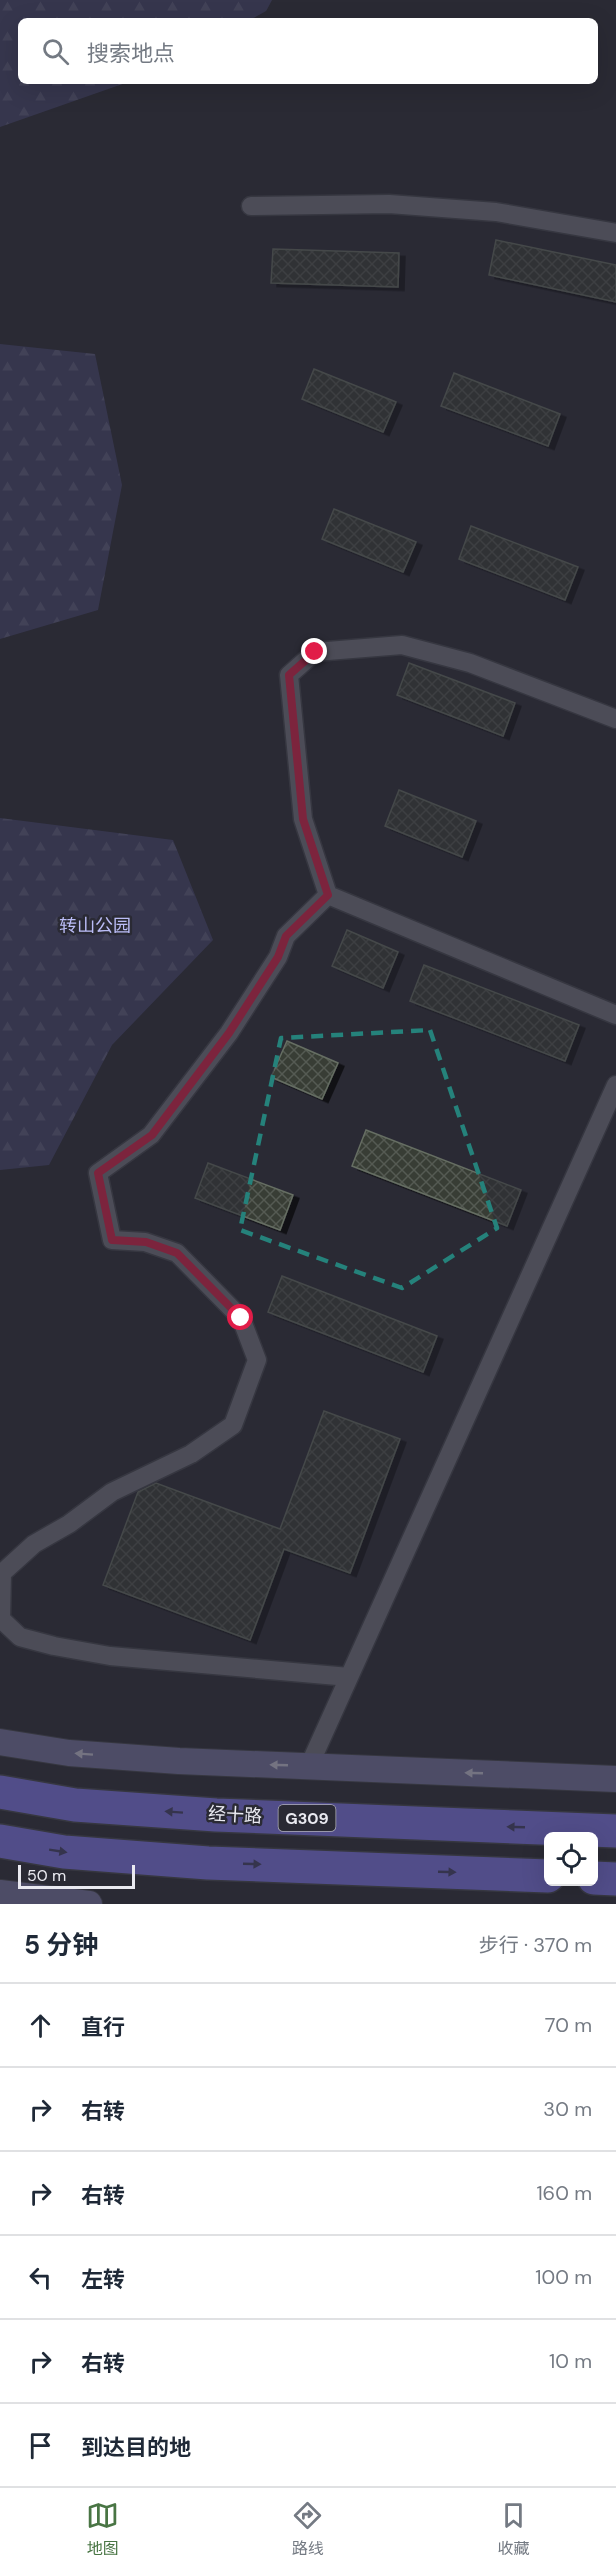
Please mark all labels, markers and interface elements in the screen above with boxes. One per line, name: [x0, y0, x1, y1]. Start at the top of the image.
search box: [18, 18, 598, 84]
icon: search: [39, 35, 72, 68]
text: 搜索地点: [87, 39, 175, 68]
route end: [301, 638, 327, 664]
park label: 转山公园: [59, 914, 131, 938]
route start: [227, 1304, 253, 1330]
one-way arrow: [75, 1749, 94, 1759]
one-way arrow: [269, 1761, 288, 1770]
one-way arrow: [464, 1769, 483, 1778]
street label: 经十路: [207, 1802, 263, 1828]
road number: G309: [278, 1805, 336, 1831]
one-way arrow: [164, 1807, 183, 1817]
one-way arrow: [506, 1822, 525, 1831]
map controls: [544, 1832, 598, 1886]
button: locate: [544, 1832, 598, 1886]
one-way arrow: [48, 1847, 67, 1856]
one-way arrow: [243, 1860, 262, 1869]
scale bar: [18, 1862, 135, 1890]
text: 50 m: [27, 1865, 66, 1886]
one-way arrow: [438, 1868, 457, 1877]
text: 5 分钟: [24, 1928, 98, 1962]
text: 步行 · 370 m: [479, 1932, 592, 1958]
icon: ahead: [24, 2009, 57, 2042]
text: 70 m: [545, 2012, 592, 2038]
text: 直行: [81, 2013, 125, 2042]
icon: right: [24, 2093, 57, 2126]
text: 30 m: [543, 2096, 592, 2122]
text: 右转: [81, 2097, 125, 2126]
icon: right: [24, 2177, 57, 2210]
text: 160 m: [536, 2180, 592, 2206]
text: 右转: [81, 2181, 125, 2210]
icon: left: [24, 2261, 57, 2294]
text: 100 m: [535, 2264, 592, 2290]
text: 左转: [81, 2265, 125, 2294]
icon: right: [24, 2345, 57, 2378]
text: 10 m: [549, 2348, 592, 2374]
text: 右转: [81, 2349, 125, 2378]
icon: arrive: [24, 2429, 57, 2462]
text: 到达目的地: [81, 2433, 191, 2462]
tab: 地图: [86, 2499, 119, 2559]
tab: 路线: [291, 2499, 324, 2559]
tab: 收藏: [497, 2499, 530, 2559]

